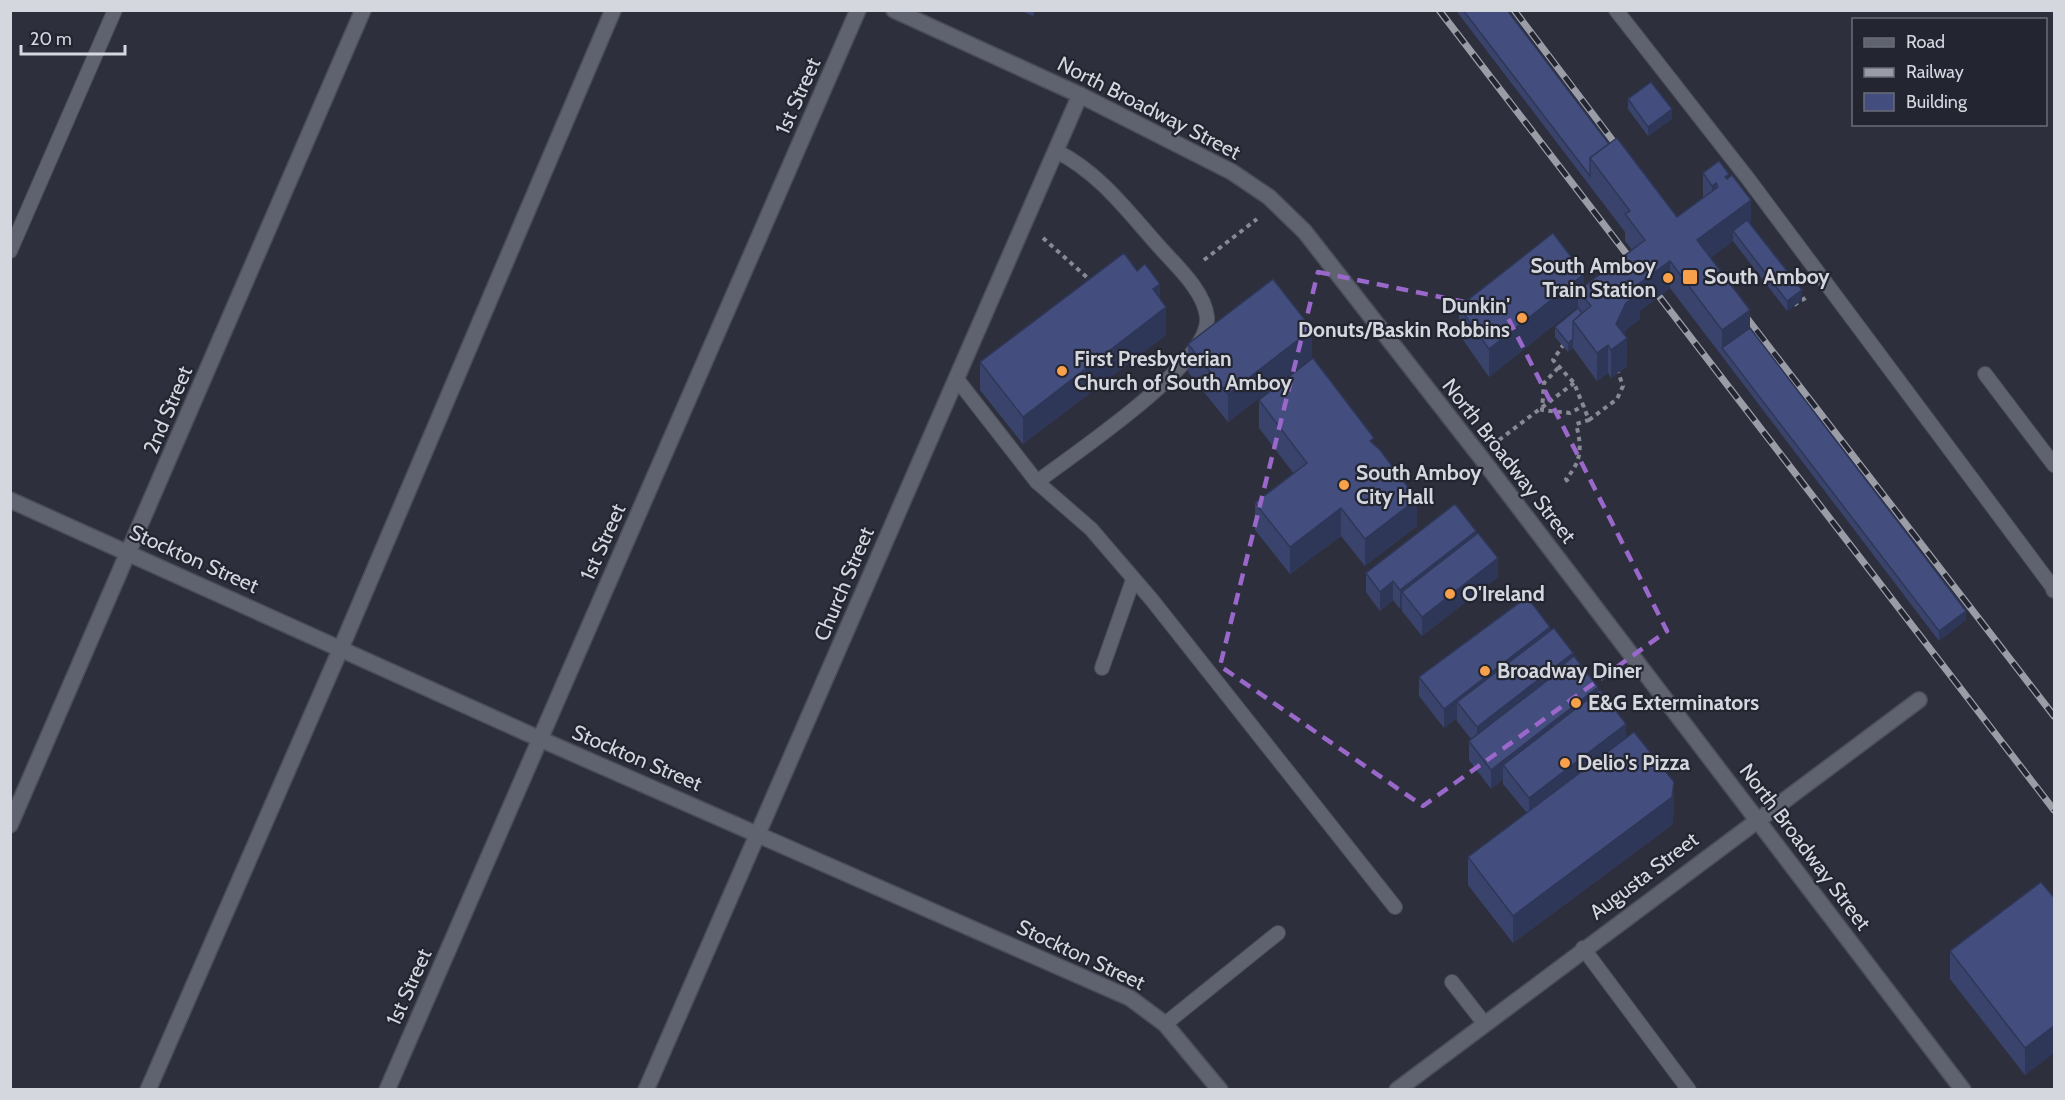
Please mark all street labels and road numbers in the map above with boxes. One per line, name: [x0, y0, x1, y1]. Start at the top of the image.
street label: North Broadway Street: [1054, 51, 1245, 165]
street label: 1st Street: [770, 54, 825, 138]
street label: 2nd Street: [138, 362, 197, 458]
street label: North Broadway Street: [1437, 373, 1581, 548]
street label: 1st Street: [575, 500, 630, 584]
street label: Stockton Street: [126, 519, 263, 598]
street label: Church Street: [808, 523, 879, 645]
street label: Stockton Street: [569, 719, 706, 796]
street label: North Broadway Street: [1735, 759, 1876, 935]
street label: Augusta Street: [1584, 827, 1703, 925]
street label: Stockton Street: [1013, 914, 1149, 995]
street label: 1st Street: [381, 945, 436, 1029]

